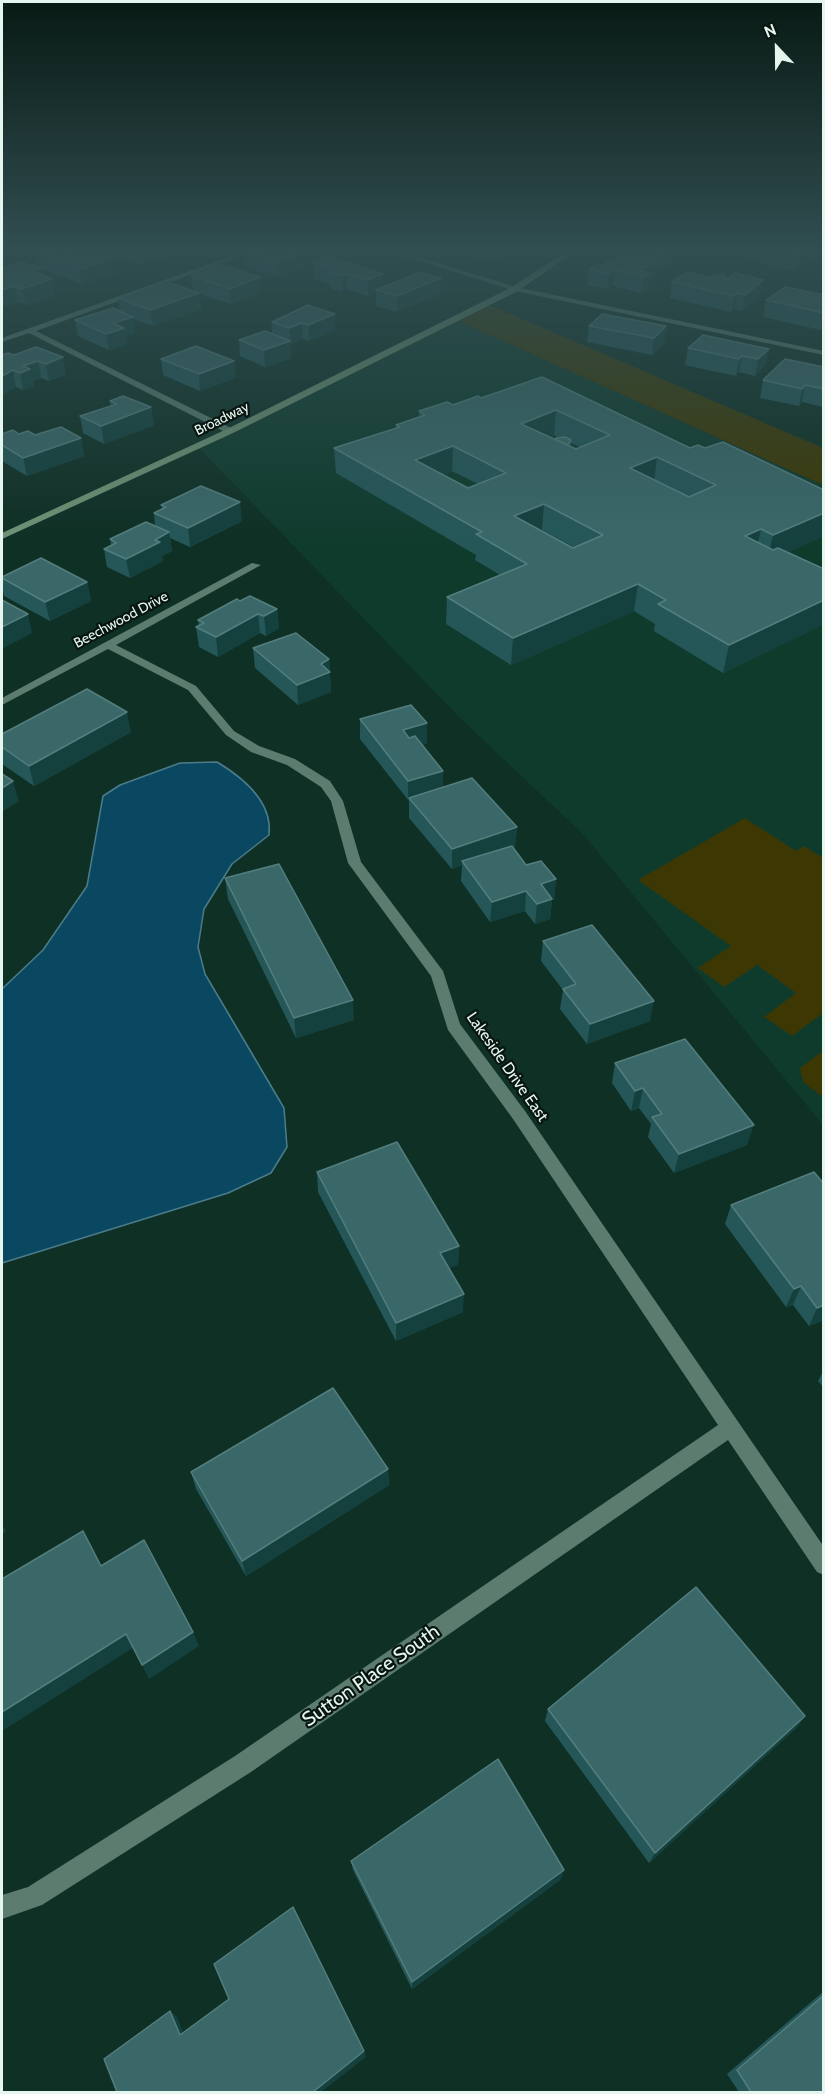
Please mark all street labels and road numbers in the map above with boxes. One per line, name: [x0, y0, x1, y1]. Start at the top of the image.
street label: Broadway: [192, 399, 252, 439]
street label: Beechwood Drive: [71, 588, 171, 652]
street label: Lakeside Drive East: [462, 1008, 552, 1126]
street label: Sutton Place South: [298, 1620, 444, 1732]

